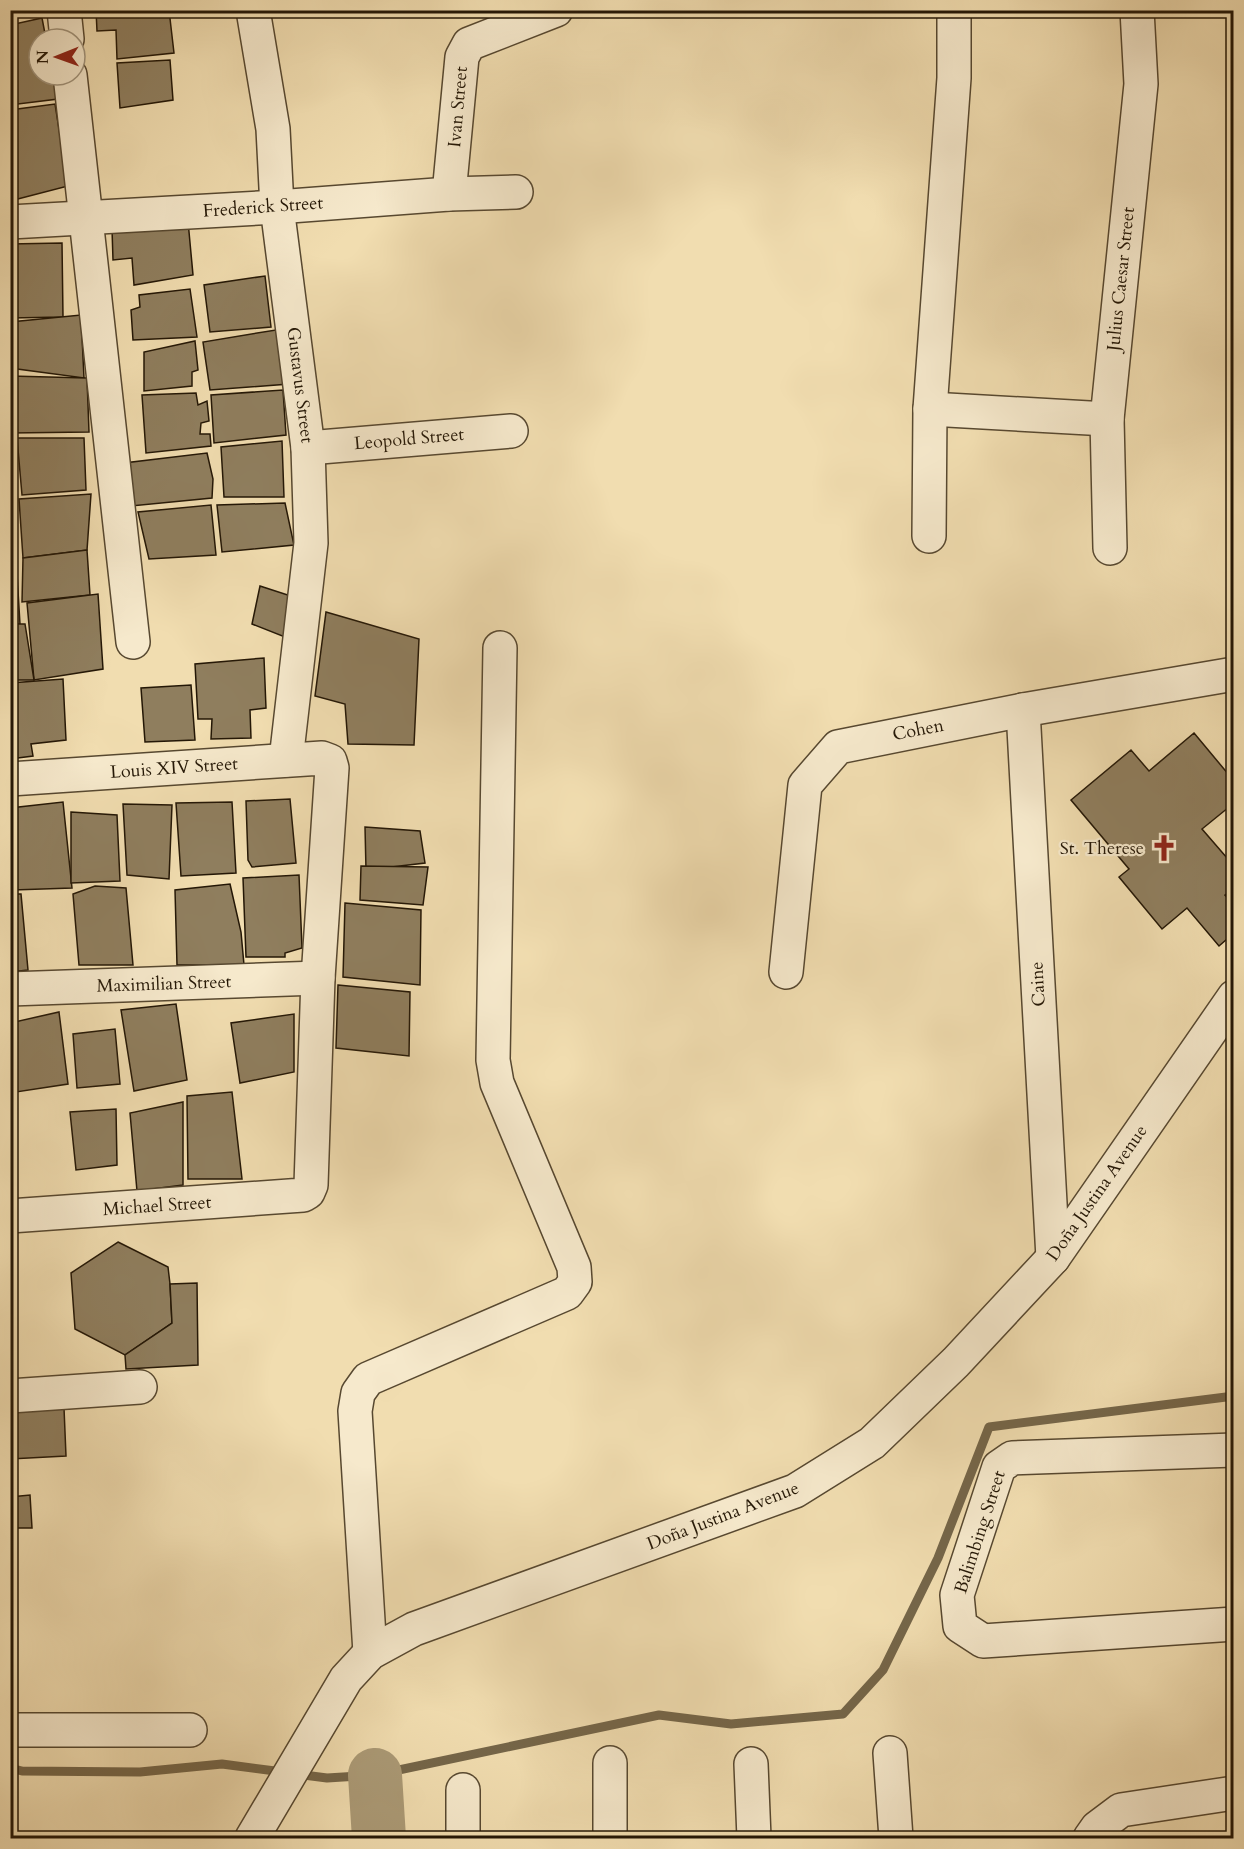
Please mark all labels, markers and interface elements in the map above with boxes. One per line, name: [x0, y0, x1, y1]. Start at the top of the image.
north arrow: [27, 27, 87, 87]
text: N: [32, 50, 54, 64]
street label: Ivan Street: [442, 65, 474, 149]
street label: Frederick Street: [202, 190, 324, 224]
street label: Julius Caesar Street: [1101, 205, 1141, 355]
street label: Gustavus Street: [280, 326, 320, 445]
street label: Leopold Street: [353, 422, 465, 456]
street label: Cohen: [890, 713, 947, 747]
street label: Louis XIV Street: [109, 751, 239, 785]
church icon: St. Therese: [1149, 833, 1179, 863]
place label: St. Therese: [1060, 836, 1144, 861]
street label: Caine: [1024, 961, 1052, 1007]
street label: Maximilian Street: [96, 969, 232, 999]
street label: Doña Justina Avenue: [1041, 1120, 1153, 1266]
street label: Michael Street: [102, 1190, 212, 1222]
street label: Balimbing Street: [948, 1467, 1012, 1597]
street label: Doña Justina Avenue: [643, 1475, 803, 1557]

